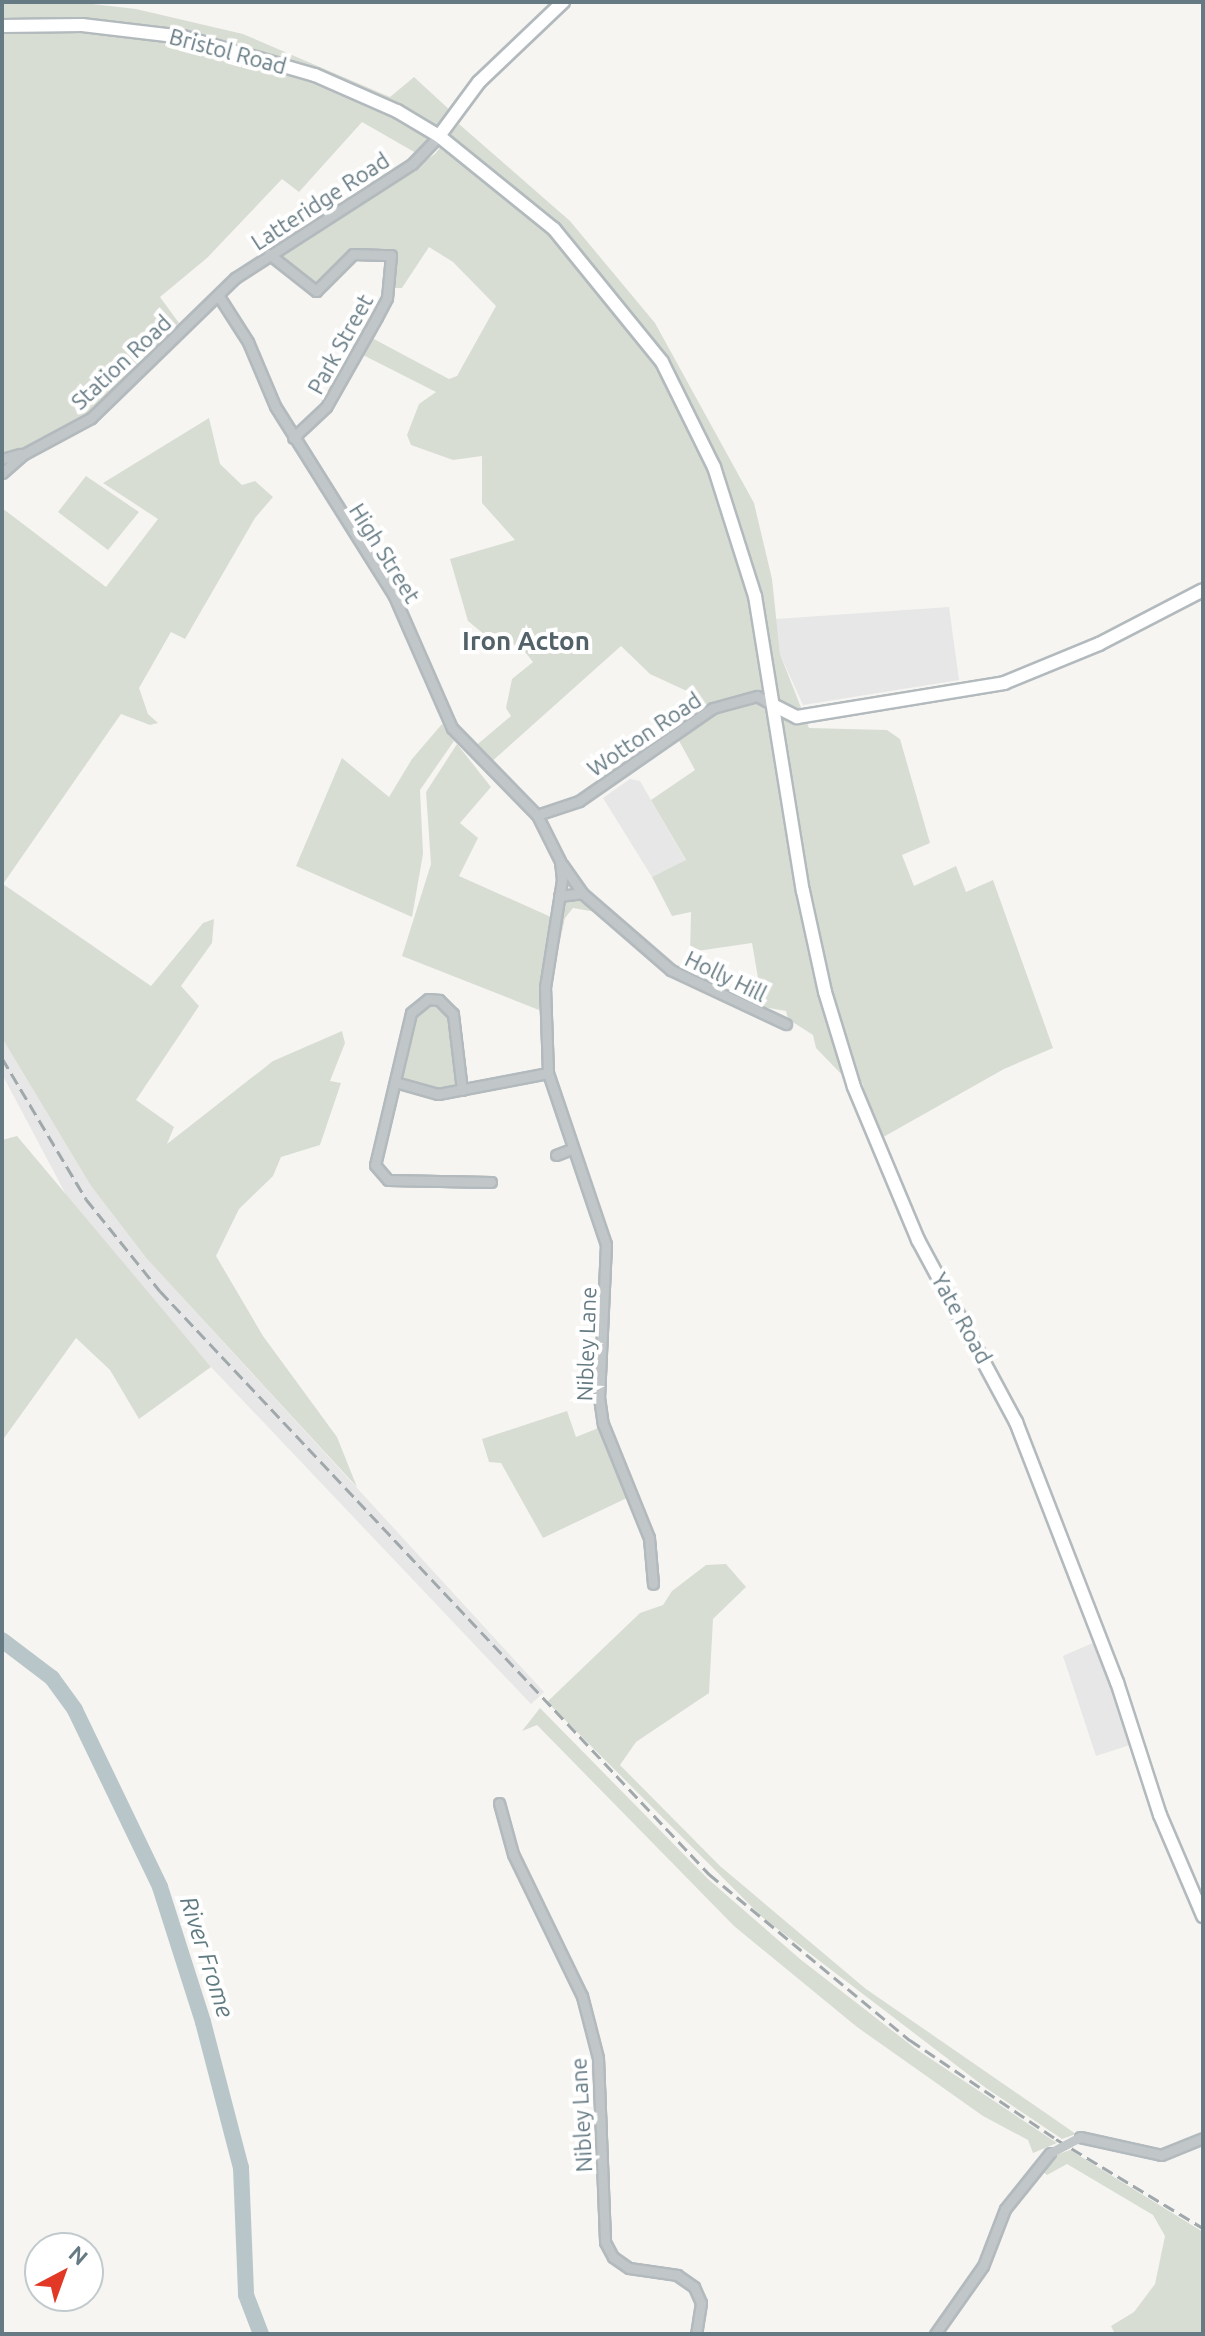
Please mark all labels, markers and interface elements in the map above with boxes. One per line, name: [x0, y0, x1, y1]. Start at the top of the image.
street label: Bristol Road: [167, 23, 289, 79]
street label: Latteridge Road: [246, 147, 394, 255]
street label: Park Street: [302, 289, 378, 399]
street label: Station Road: [66, 309, 176, 415]
street label: High Street: [344, 498, 426, 608]
district label: Iron Acton: [462, 625, 590, 657]
street label: Wotton Road: [582, 686, 706, 782]
street label: Holly Hill: [681, 945, 771, 1007]
street label: Yate Road: [926, 1268, 998, 1368]
street label: Nibley Lane: [571, 1286, 601, 1402]
water label: River Frome: [174, 1893, 240, 2021]
street label: Nibley Lane: [565, 2057, 597, 2173]
north arrow: [24, 2232, 104, 2312]
text: N: [64, 2240, 93, 2270]

